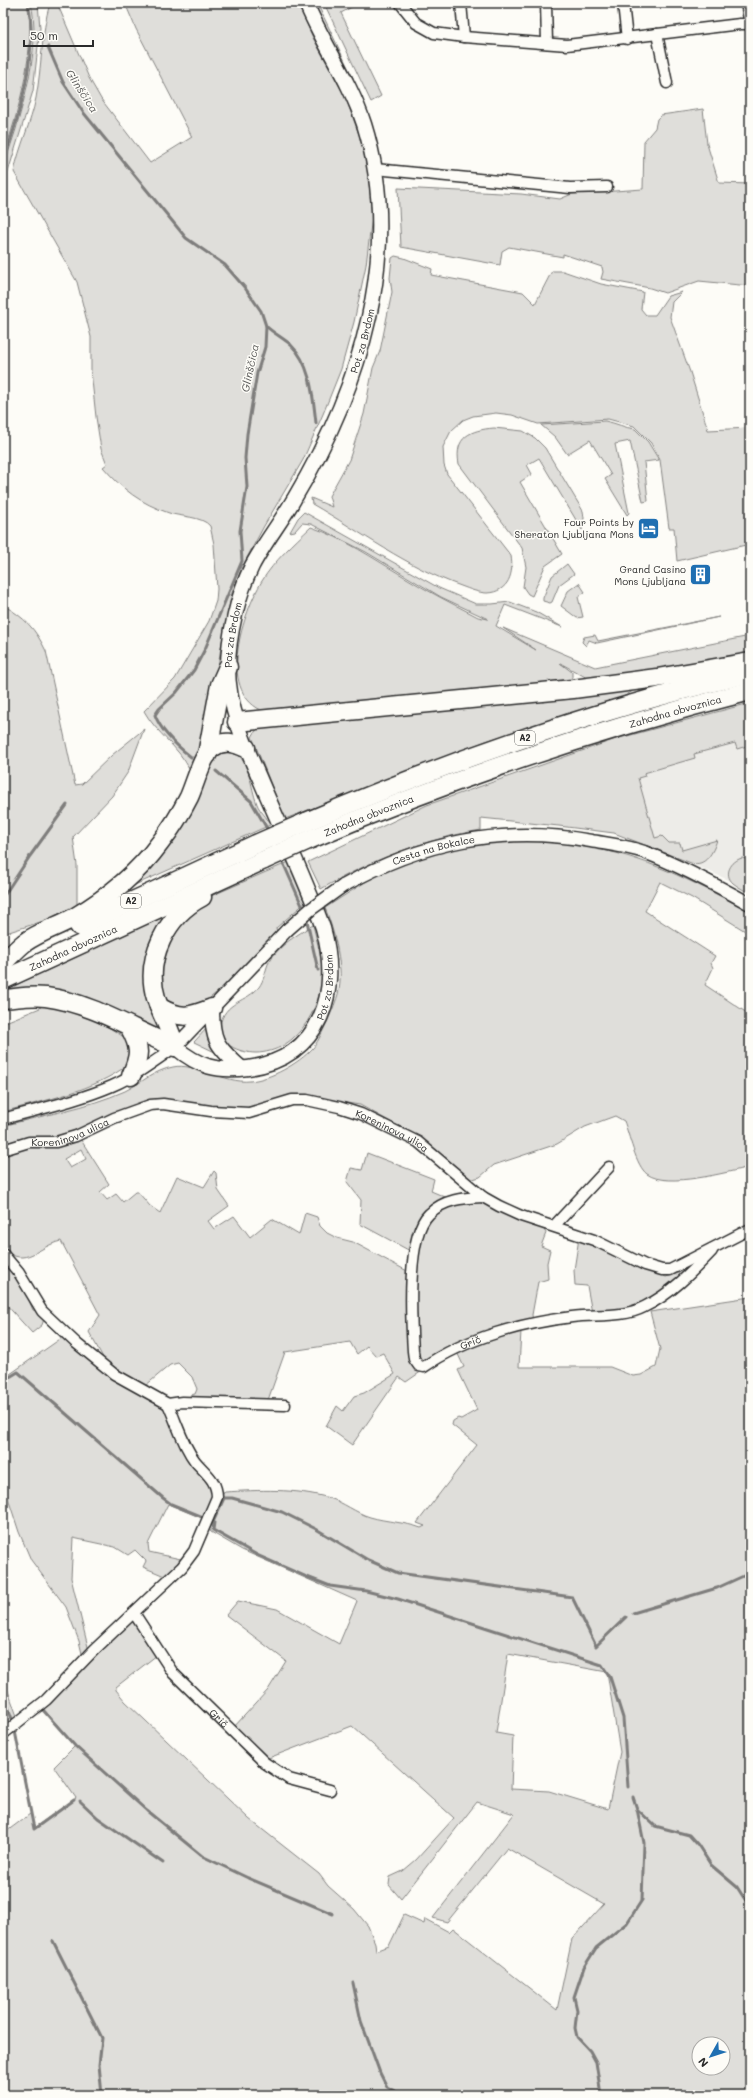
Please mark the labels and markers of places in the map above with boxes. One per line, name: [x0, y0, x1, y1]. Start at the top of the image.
place label: Four Points by Sheraton Ljubljana Mons: [514, 515, 634, 541]
hotel icon: Four Points by Sheraton Ljubljana Mons: [636, 515, 662, 541]
place label: Grand Casino Mons Ljubljana: [614, 562, 686, 588]
building icon: Grand Casino Mons Ljubljana: [688, 562, 714, 588]

